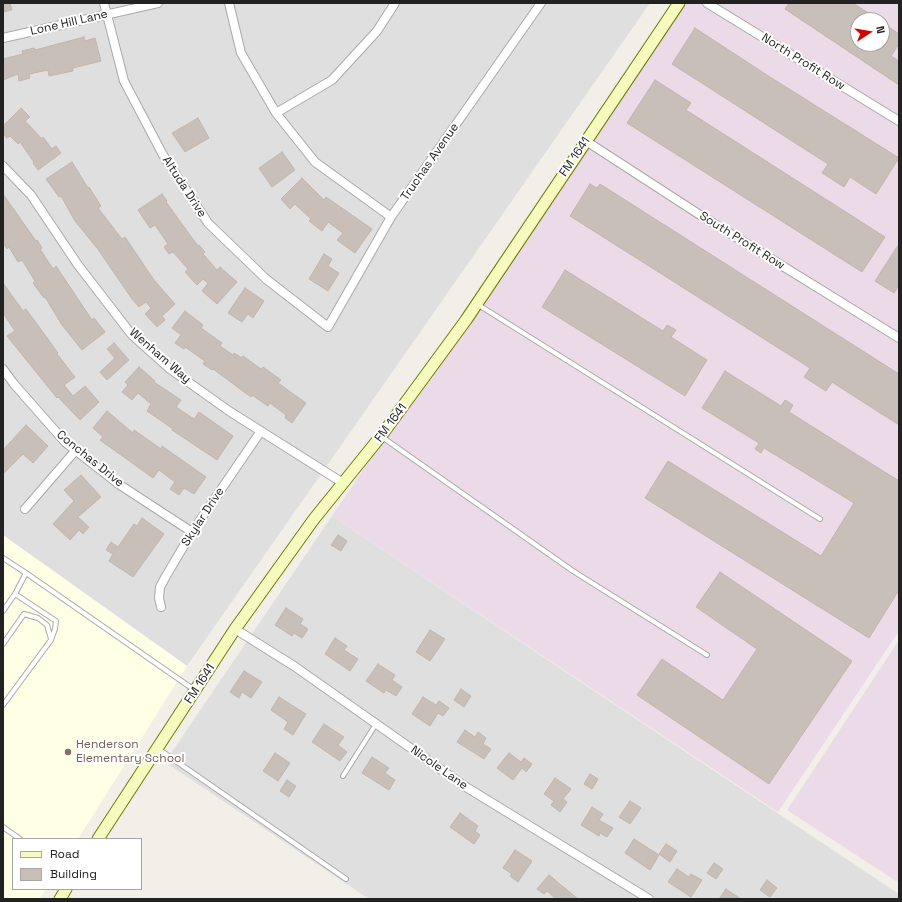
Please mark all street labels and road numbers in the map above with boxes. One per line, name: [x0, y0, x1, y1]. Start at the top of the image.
street label: Lone Hill Lane: [29, 7, 109, 39]
street label: North Profit Row: [759, 31, 847, 93]
street label: Truchas Avenue: [398, 121, 462, 203]
street label: FM 1641: [557, 135, 593, 179]
street label: Altuda Drive: [159, 154, 209, 220]
street label: South Profit Row: [697, 209, 787, 273]
street label: Wenham Way: [126, 325, 194, 387]
street label: FM 1641: [372, 401, 410, 445]
street label: Conchas Drive: [54, 428, 126, 490]
street label: Skylar Drive: [179, 485, 227, 549]
street label: FM 1641: [182, 661, 218, 707]
street label: Nicole Lane: [408, 743, 470, 793]

